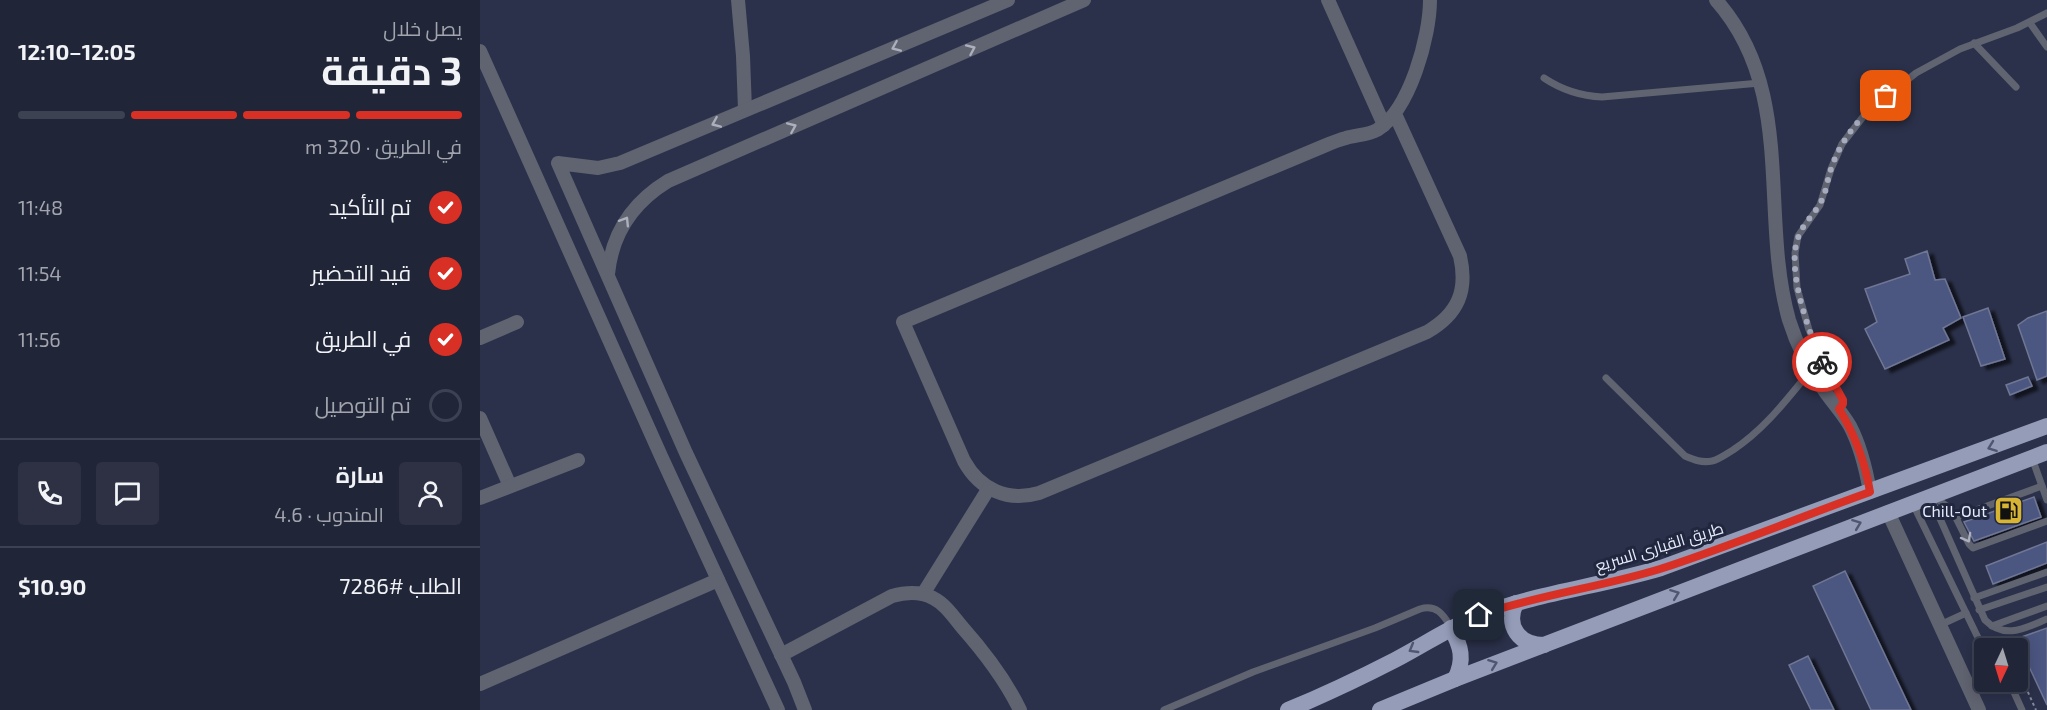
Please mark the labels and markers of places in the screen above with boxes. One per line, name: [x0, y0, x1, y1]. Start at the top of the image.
pin: [1860, 70, 1911, 121]
fuel station icon: Chill-Out: [1992, 494, 2024, 526]
place label: Chill-Out: [1922, 501, 1987, 520]
pin: [1453, 589, 1504, 640]

